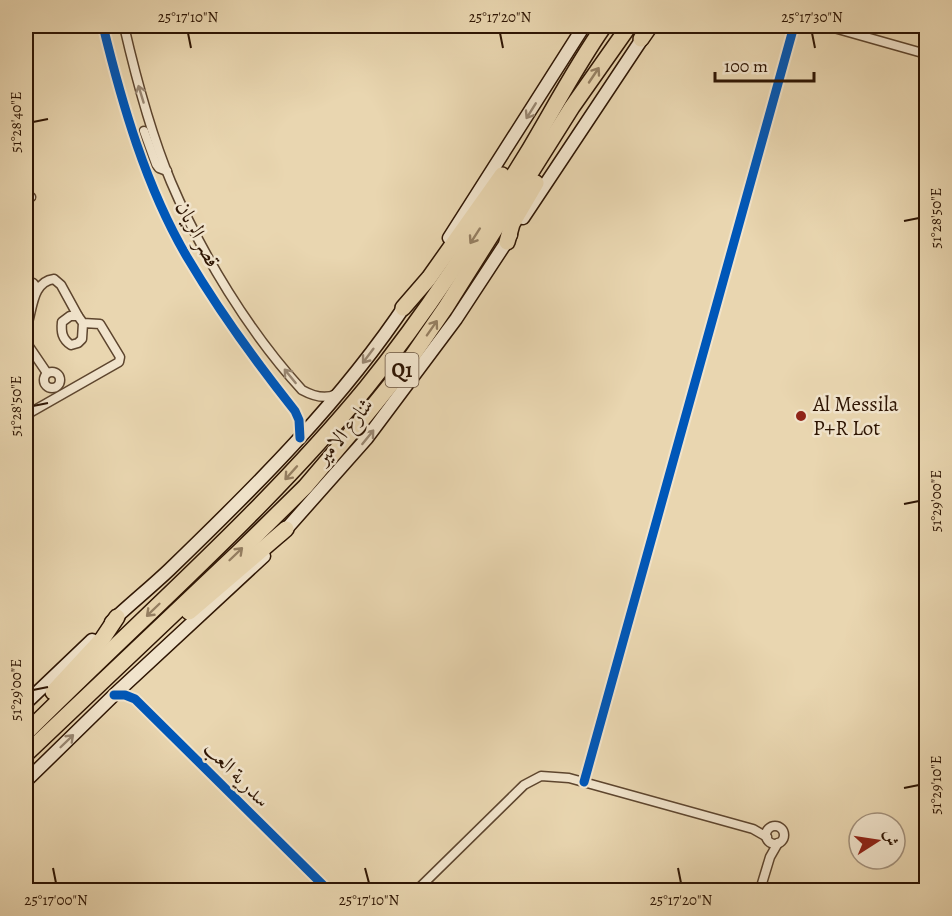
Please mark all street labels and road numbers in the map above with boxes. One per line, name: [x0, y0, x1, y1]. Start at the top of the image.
street label: قصر الريان: [169, 196, 227, 272]
road number: Q1: [386, 353, 418, 387]
street label: شارع الامير: [307, 392, 383, 474]
street label: سدرية العب: [198, 735, 276, 813]

